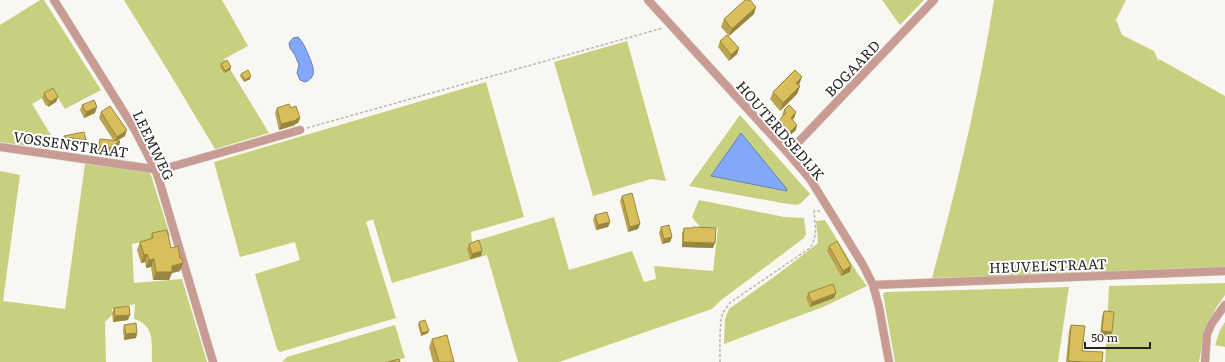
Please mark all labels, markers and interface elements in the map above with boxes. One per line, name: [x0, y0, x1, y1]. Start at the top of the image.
street label: BOGAARD: [820, 35, 884, 101]
street label: HOUTERDSEDIJK: [732, 76, 830, 184]
street label: LEEMWEG: [129, 107, 180, 184]
street label: VOSSENSTRAAT: [12, 126, 130, 162]
street label: HEUVELSTRAAT: [989, 253, 1107, 277]
scale bar: [1085, 324, 1150, 350]
text: 50 m: [1091, 328, 1118, 346]

